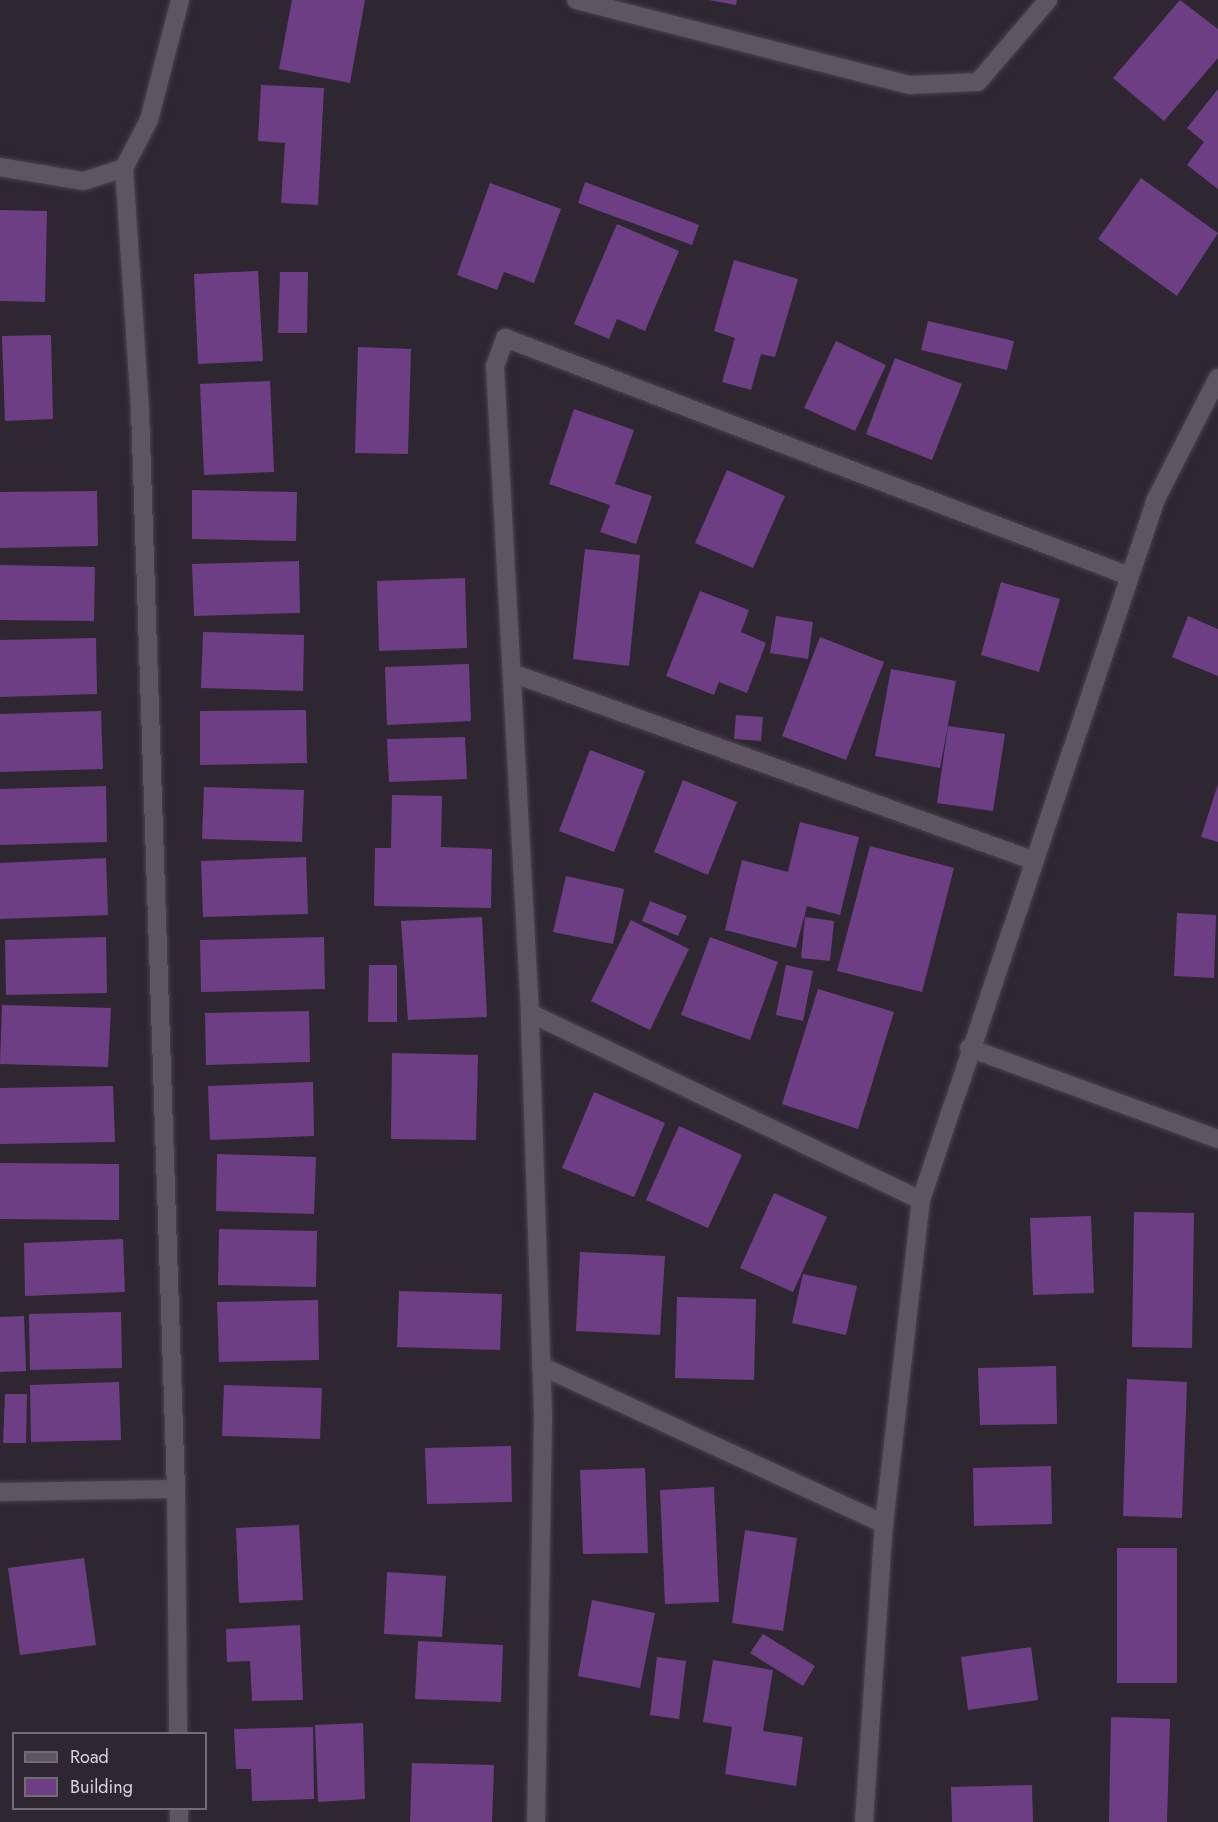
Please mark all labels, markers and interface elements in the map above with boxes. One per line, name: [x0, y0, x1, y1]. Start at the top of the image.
legend: [12, 1732, 207, 1810]
text: Road: [70, 1744, 109, 1770]
text: Building: [70, 1774, 133, 1800]

